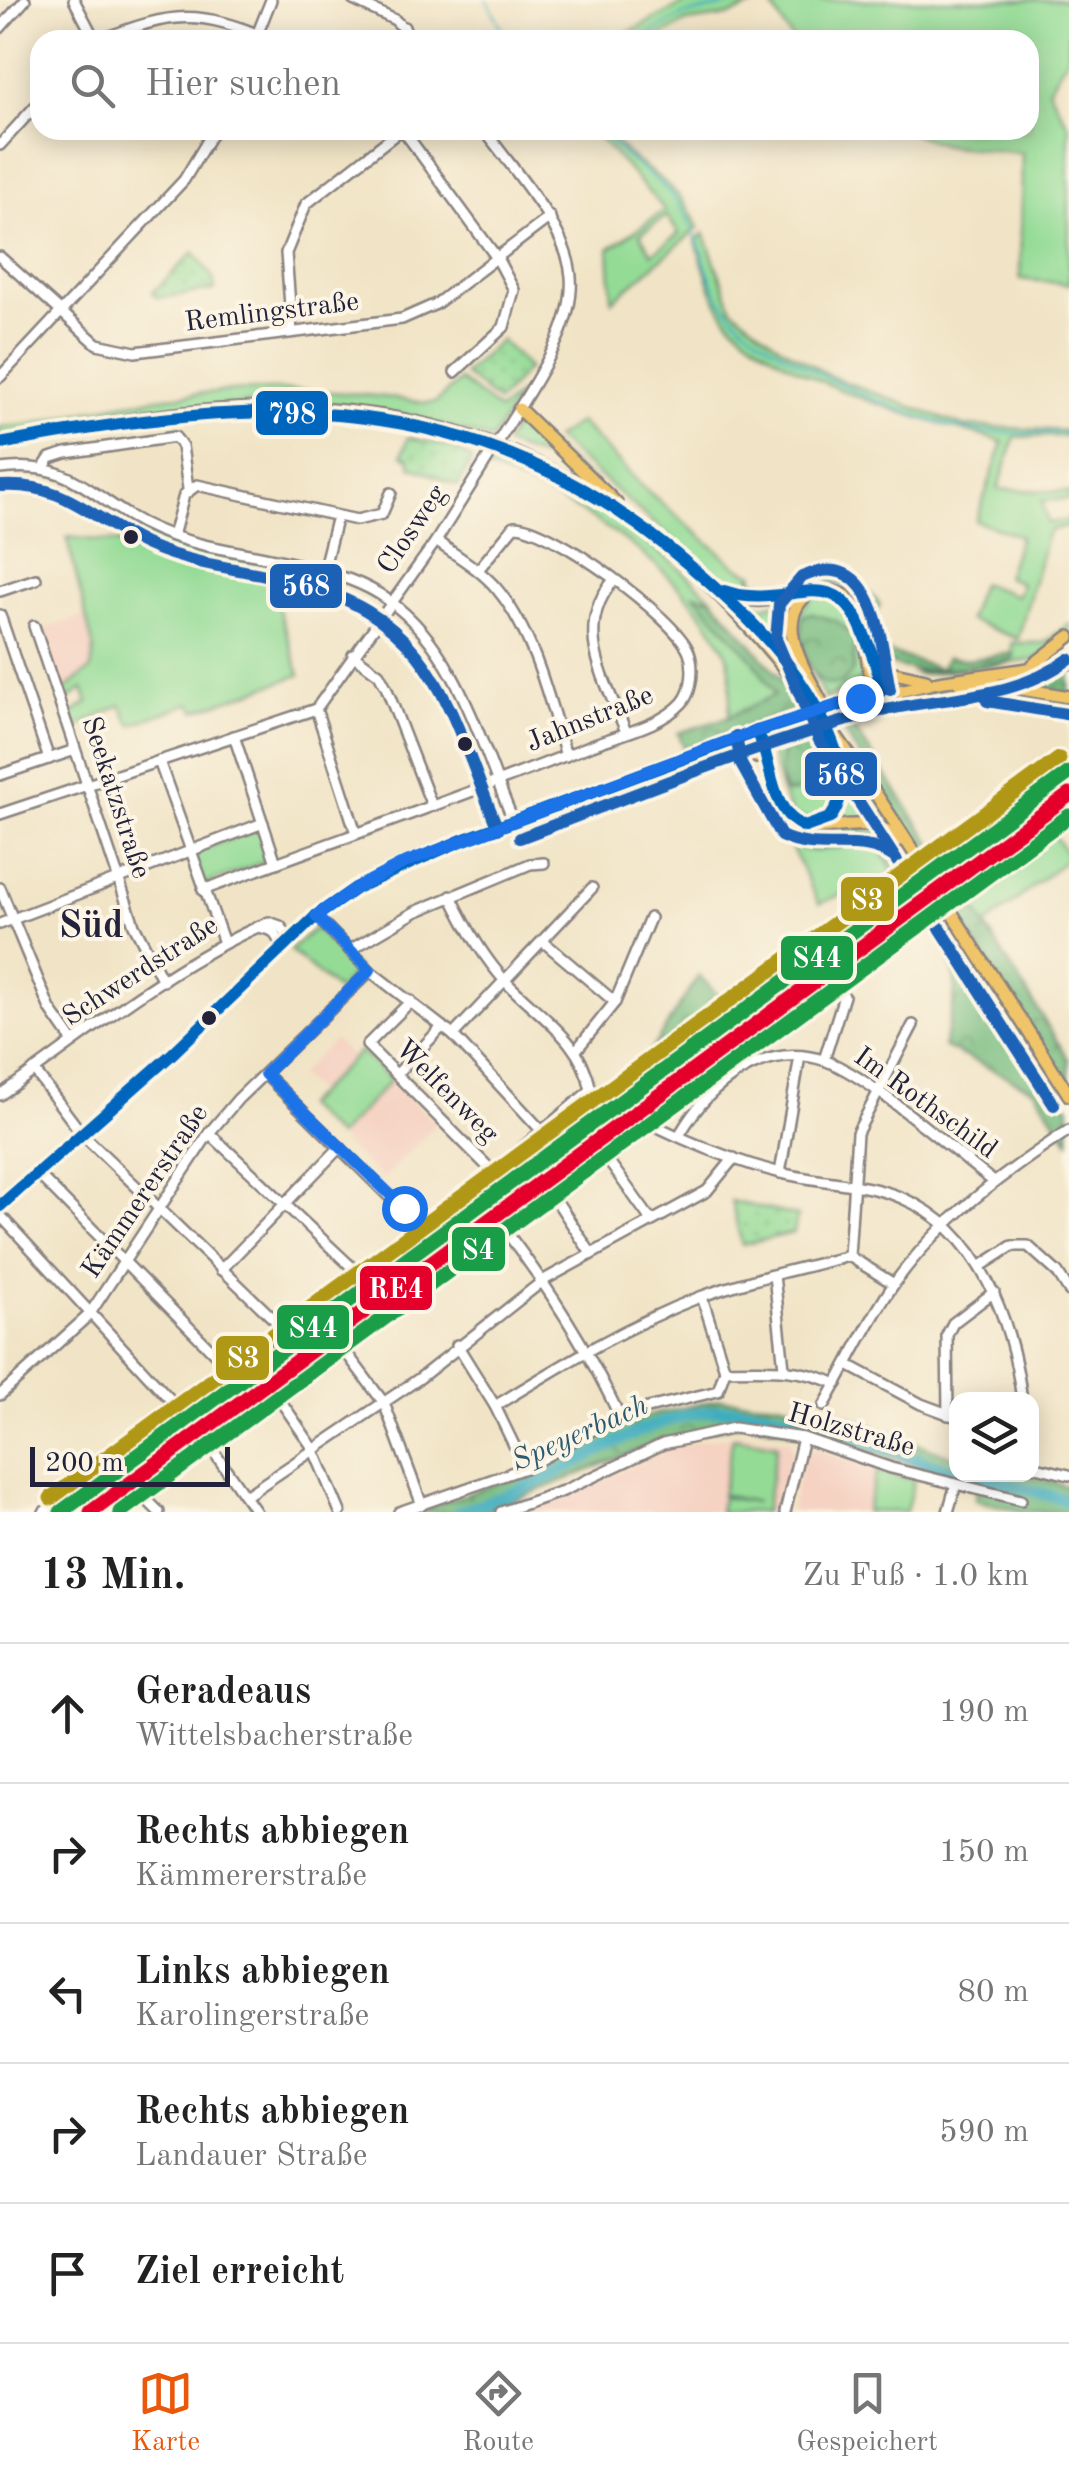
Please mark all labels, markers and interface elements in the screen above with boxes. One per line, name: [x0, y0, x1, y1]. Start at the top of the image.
search box: [30, 30, 1039, 140]
icon: search: [65, 58, 120, 113]
text: Hier suchen: [145, 66, 341, 104]
street label: Remlingstraße: [183, 288, 361, 338]
line badge: 798: [254, 389, 330, 437]
text: 798: [268, 402, 316, 430]
street label: Closweg: [373, 480, 453, 580]
unlabelled marker: [121, 527, 141, 547]
line badge: 568: [268, 562, 344, 610]
text: 568: [282, 574, 330, 602]
route end: [838, 676, 884, 722]
street label: Jahnstraße: [523, 682, 657, 758]
street label: Seekatzstraße: [76, 714, 154, 882]
unlabelled marker: [455, 734, 475, 754]
line badge: 568: [803, 750, 879, 798]
text: 568: [817, 763, 865, 791]
line badge: S3: [839, 875, 896, 923]
text: S3: [850, 888, 884, 916]
district label: Süd: [59, 908, 123, 946]
street label: Schwerdstraße: [58, 912, 224, 1032]
line badge: S44: [779, 934, 855, 982]
text: S44: [792, 946, 842, 974]
unlabelled marker: [199, 1008, 219, 1028]
street label: Welfenweg: [389, 1035, 503, 1149]
street label: Im Rothschild: [848, 1043, 1002, 1165]
street label: Kämmererstraße: [78, 1100, 214, 1284]
route start: [382, 1186, 428, 1232]
line badge: S4: [450, 1225, 507, 1273]
text: S4: [461, 1238, 495, 1266]
line badge: RE4: [358, 1264, 434, 1312]
text: RE4: [368, 1277, 424, 1305]
line badge: S44: [275, 1303, 351, 1351]
text: S44: [288, 1316, 338, 1344]
line badge: S3: [214, 1334, 271, 1382]
text: S3: [226, 1346, 260, 1374]
water label: Speyerbach: [507, 1391, 653, 1477]
map controls: [949, 1392, 1039, 1482]
button: layers: [949, 1392, 1039, 1482]
street label: Holzstraße: [784, 1400, 918, 1462]
scale bar: [30, 1442, 230, 1486]
text: 200 m: [45, 1450, 124, 1478]
text: 13 Min.: [40, 1556, 185, 1598]
text: Zu Fuß · 1.0 km: [803, 1561, 1029, 1593]
text: Geradeaus: [135, 1674, 311, 1712]
icon: ahead: [40, 1686, 95, 1741]
text: 190 m: [939, 1697, 1029, 1729]
text: Wittelsbacherstraße: [135, 1721, 413, 1753]
text: Rechts abbiegen: [135, 1814, 409, 1852]
icon: right: [40, 1826, 95, 1881]
text: 150 m: [939, 1837, 1029, 1869]
text: Kämmererstraße: [135, 1861, 367, 1893]
text: Links abbiegen: [135, 1954, 390, 1992]
icon: left: [40, 1966, 95, 2021]
text: 80 m: [958, 1977, 1029, 2009]
text: Karolingerstraße: [135, 2001, 369, 2033]
text: Rechts abbiegen: [135, 2094, 409, 2132]
icon: right: [40, 2106, 95, 2161]
text: 590 m: [939, 2117, 1029, 2149]
text: Landauer Straße: [135, 2141, 367, 2173]
icon: arrive: [40, 2246, 95, 2301]
text: Ziel erreicht: [135, 2254, 344, 2292]
tab: Karte: [131, 2366, 200, 2461]
tab: Route: [462, 2366, 534, 2461]
tab: Gespeichert: [796, 2366, 938, 2461]

